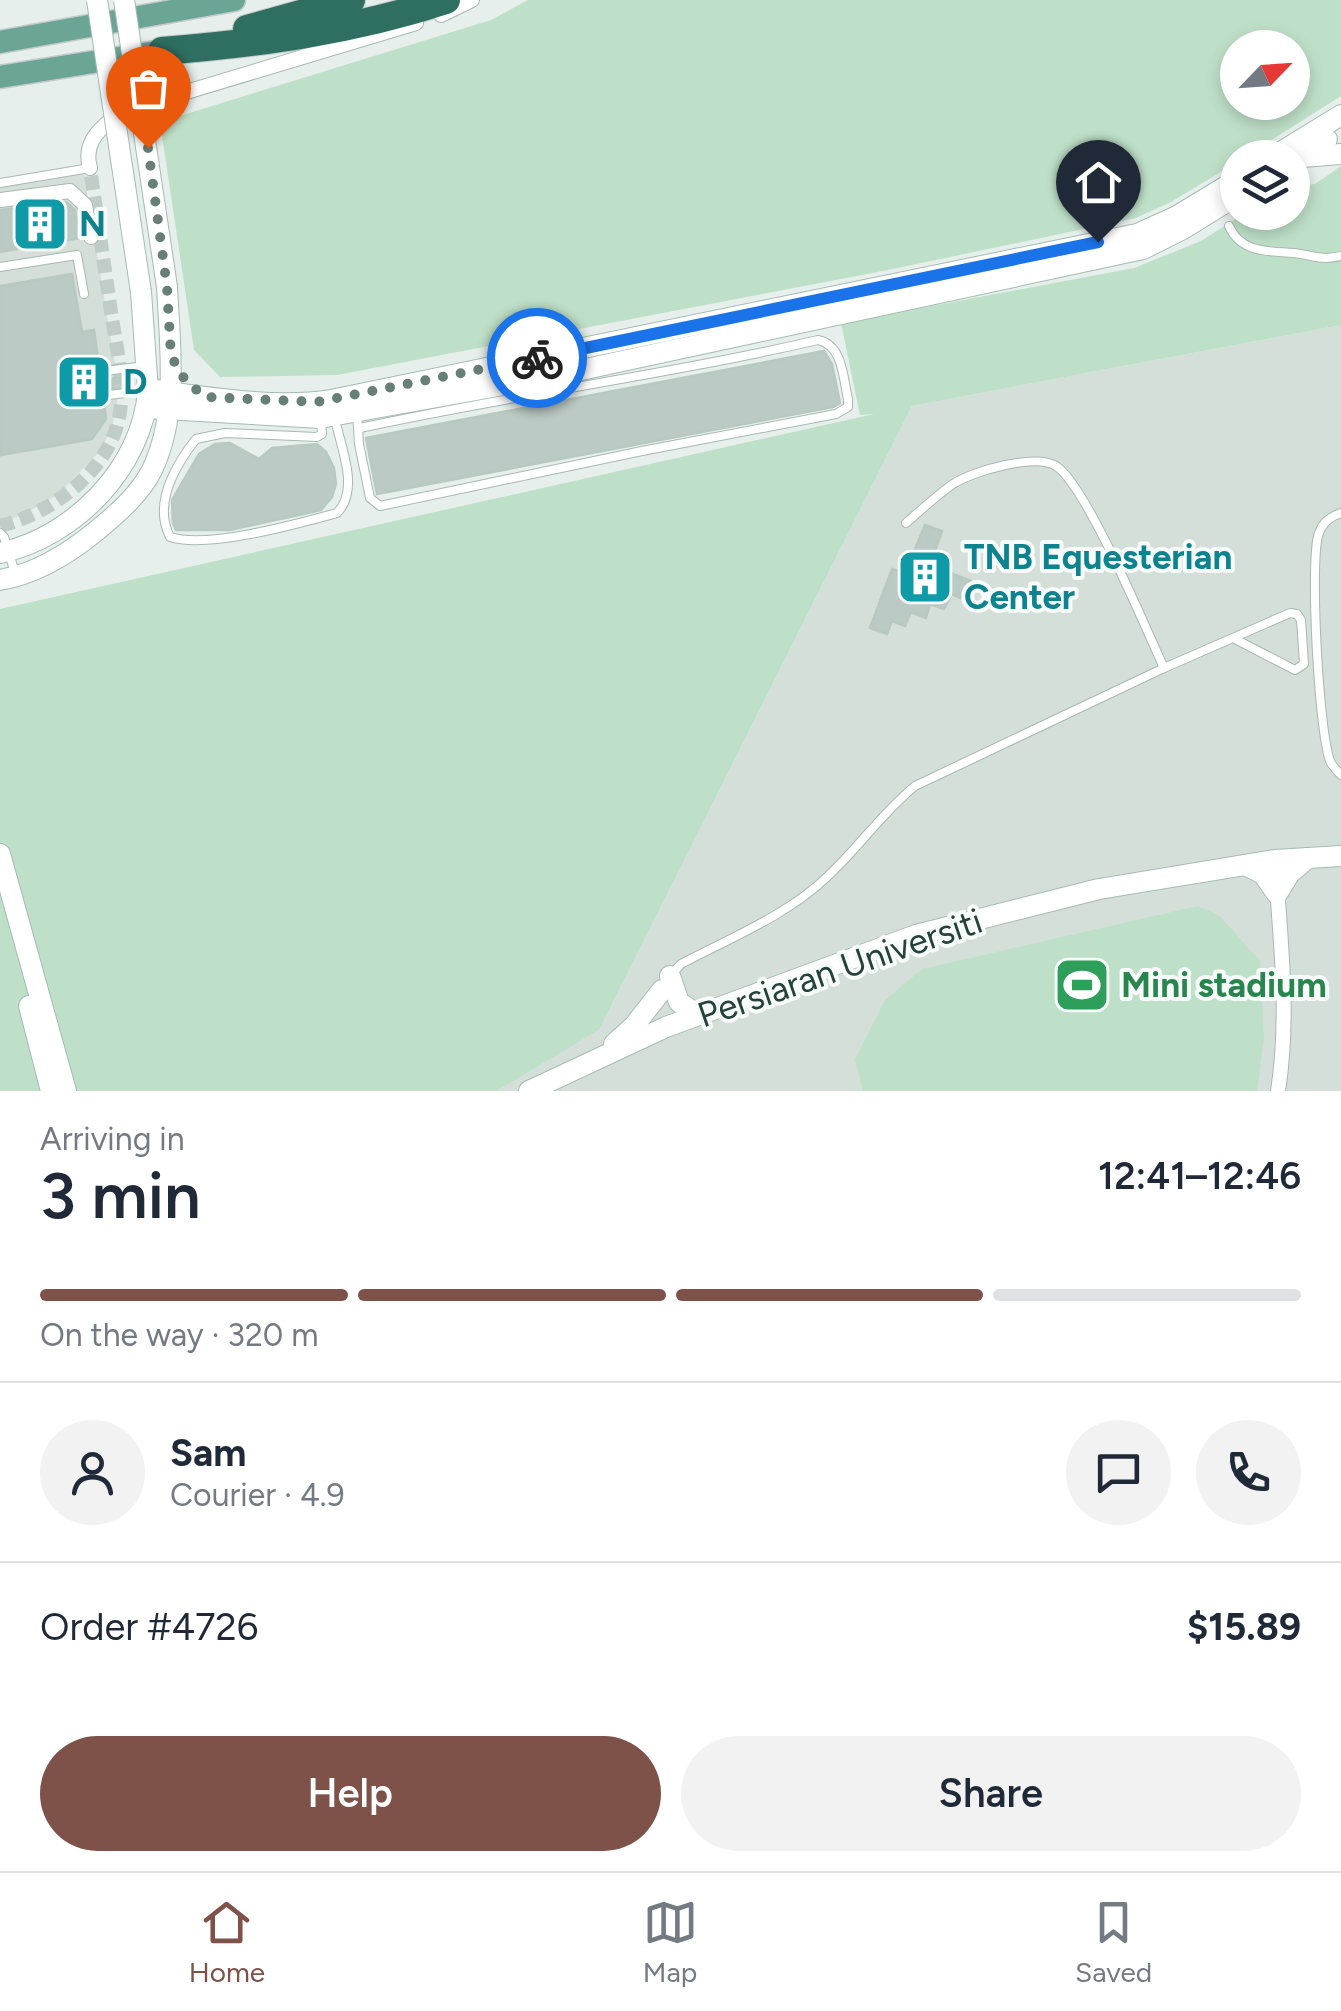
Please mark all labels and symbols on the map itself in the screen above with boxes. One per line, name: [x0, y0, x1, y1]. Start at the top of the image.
north arrow: [1220, 30, 1310, 120]
pin: [106, 46, 191, 149]
pin: [1056, 140, 1141, 243]
building icon: N: [10, 194, 70, 254]
place label: N: [79, 203, 106, 245]
courier: [487, 308, 587, 408]
building icon: D: [54, 352, 114, 412]
place label: D: [123, 361, 148, 403]
place label: TNB Equesterian Center: [964, 536, 1232, 618]
building icon: TNB Equesterian Center: [895, 547, 955, 607]
street label: Persiaran Universiti: [692, 900, 988, 1036]
sports icon: Mini stadium: [1052, 955, 1112, 1015]
place label: Mini stadium: [1121, 964, 1327, 1006]

